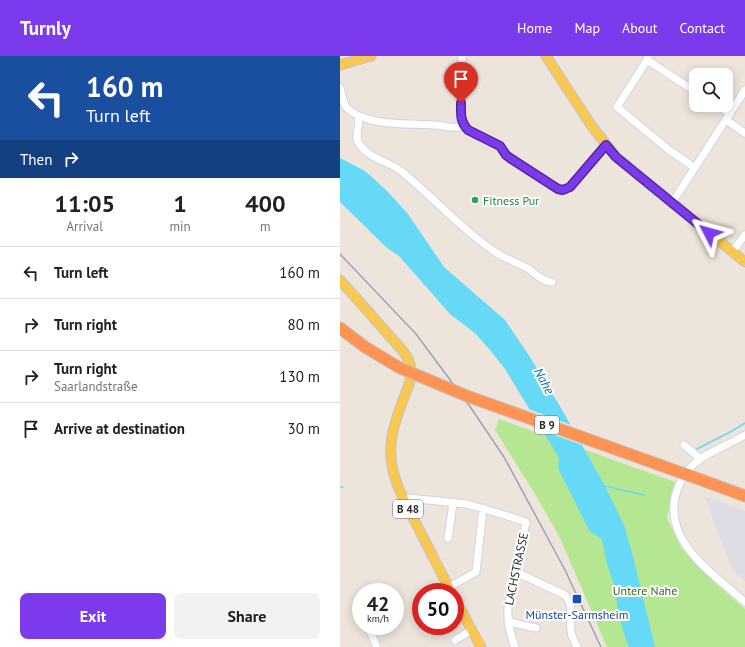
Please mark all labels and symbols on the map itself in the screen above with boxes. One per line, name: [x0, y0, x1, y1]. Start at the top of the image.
pin: [444, 62, 478, 103]
place label: Fitness Pur: [483, 193, 539, 208]
marker: Fitness Pur: [470, 195, 480, 205]
position arrow: [688, 212, 730, 254]
water label: Nahe: [530, 365, 558, 397]
road number: B 9: [535, 416, 559, 434]
road number: B 48: [393, 500, 423, 518]
street label: LACHSTRASSE: [501, 531, 531, 607]
speed limit sign: 50: [412, 583, 464, 635]
park label: Untere Nahe: [613, 583, 677, 598]
marker: Münster-Sarmsheim: [571, 593, 583, 605]
place label: Münster-Sarmsheim: [526, 607, 628, 622]

